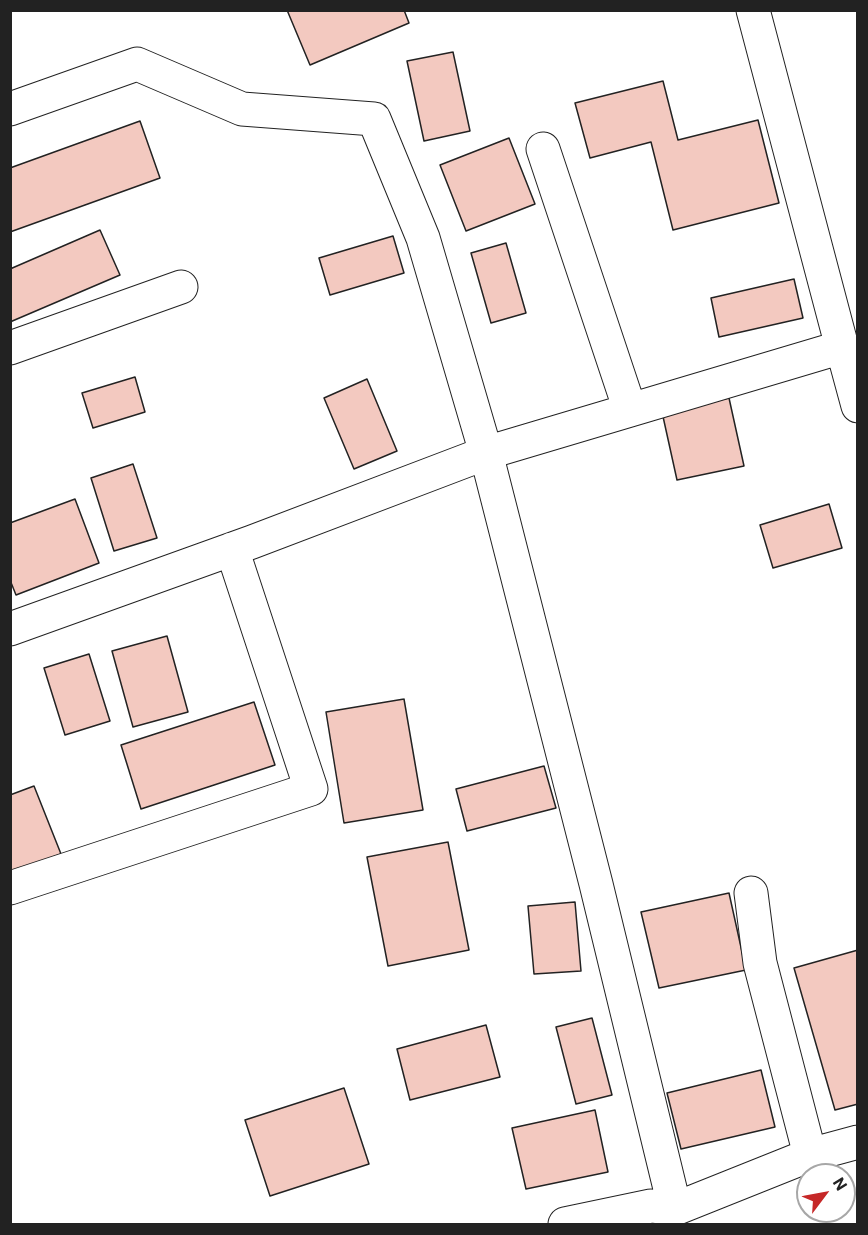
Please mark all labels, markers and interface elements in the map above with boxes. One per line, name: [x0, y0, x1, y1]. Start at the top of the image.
north arrow: [796, 1163, 856, 1223]
text: N: [829, 1174, 851, 1194]

